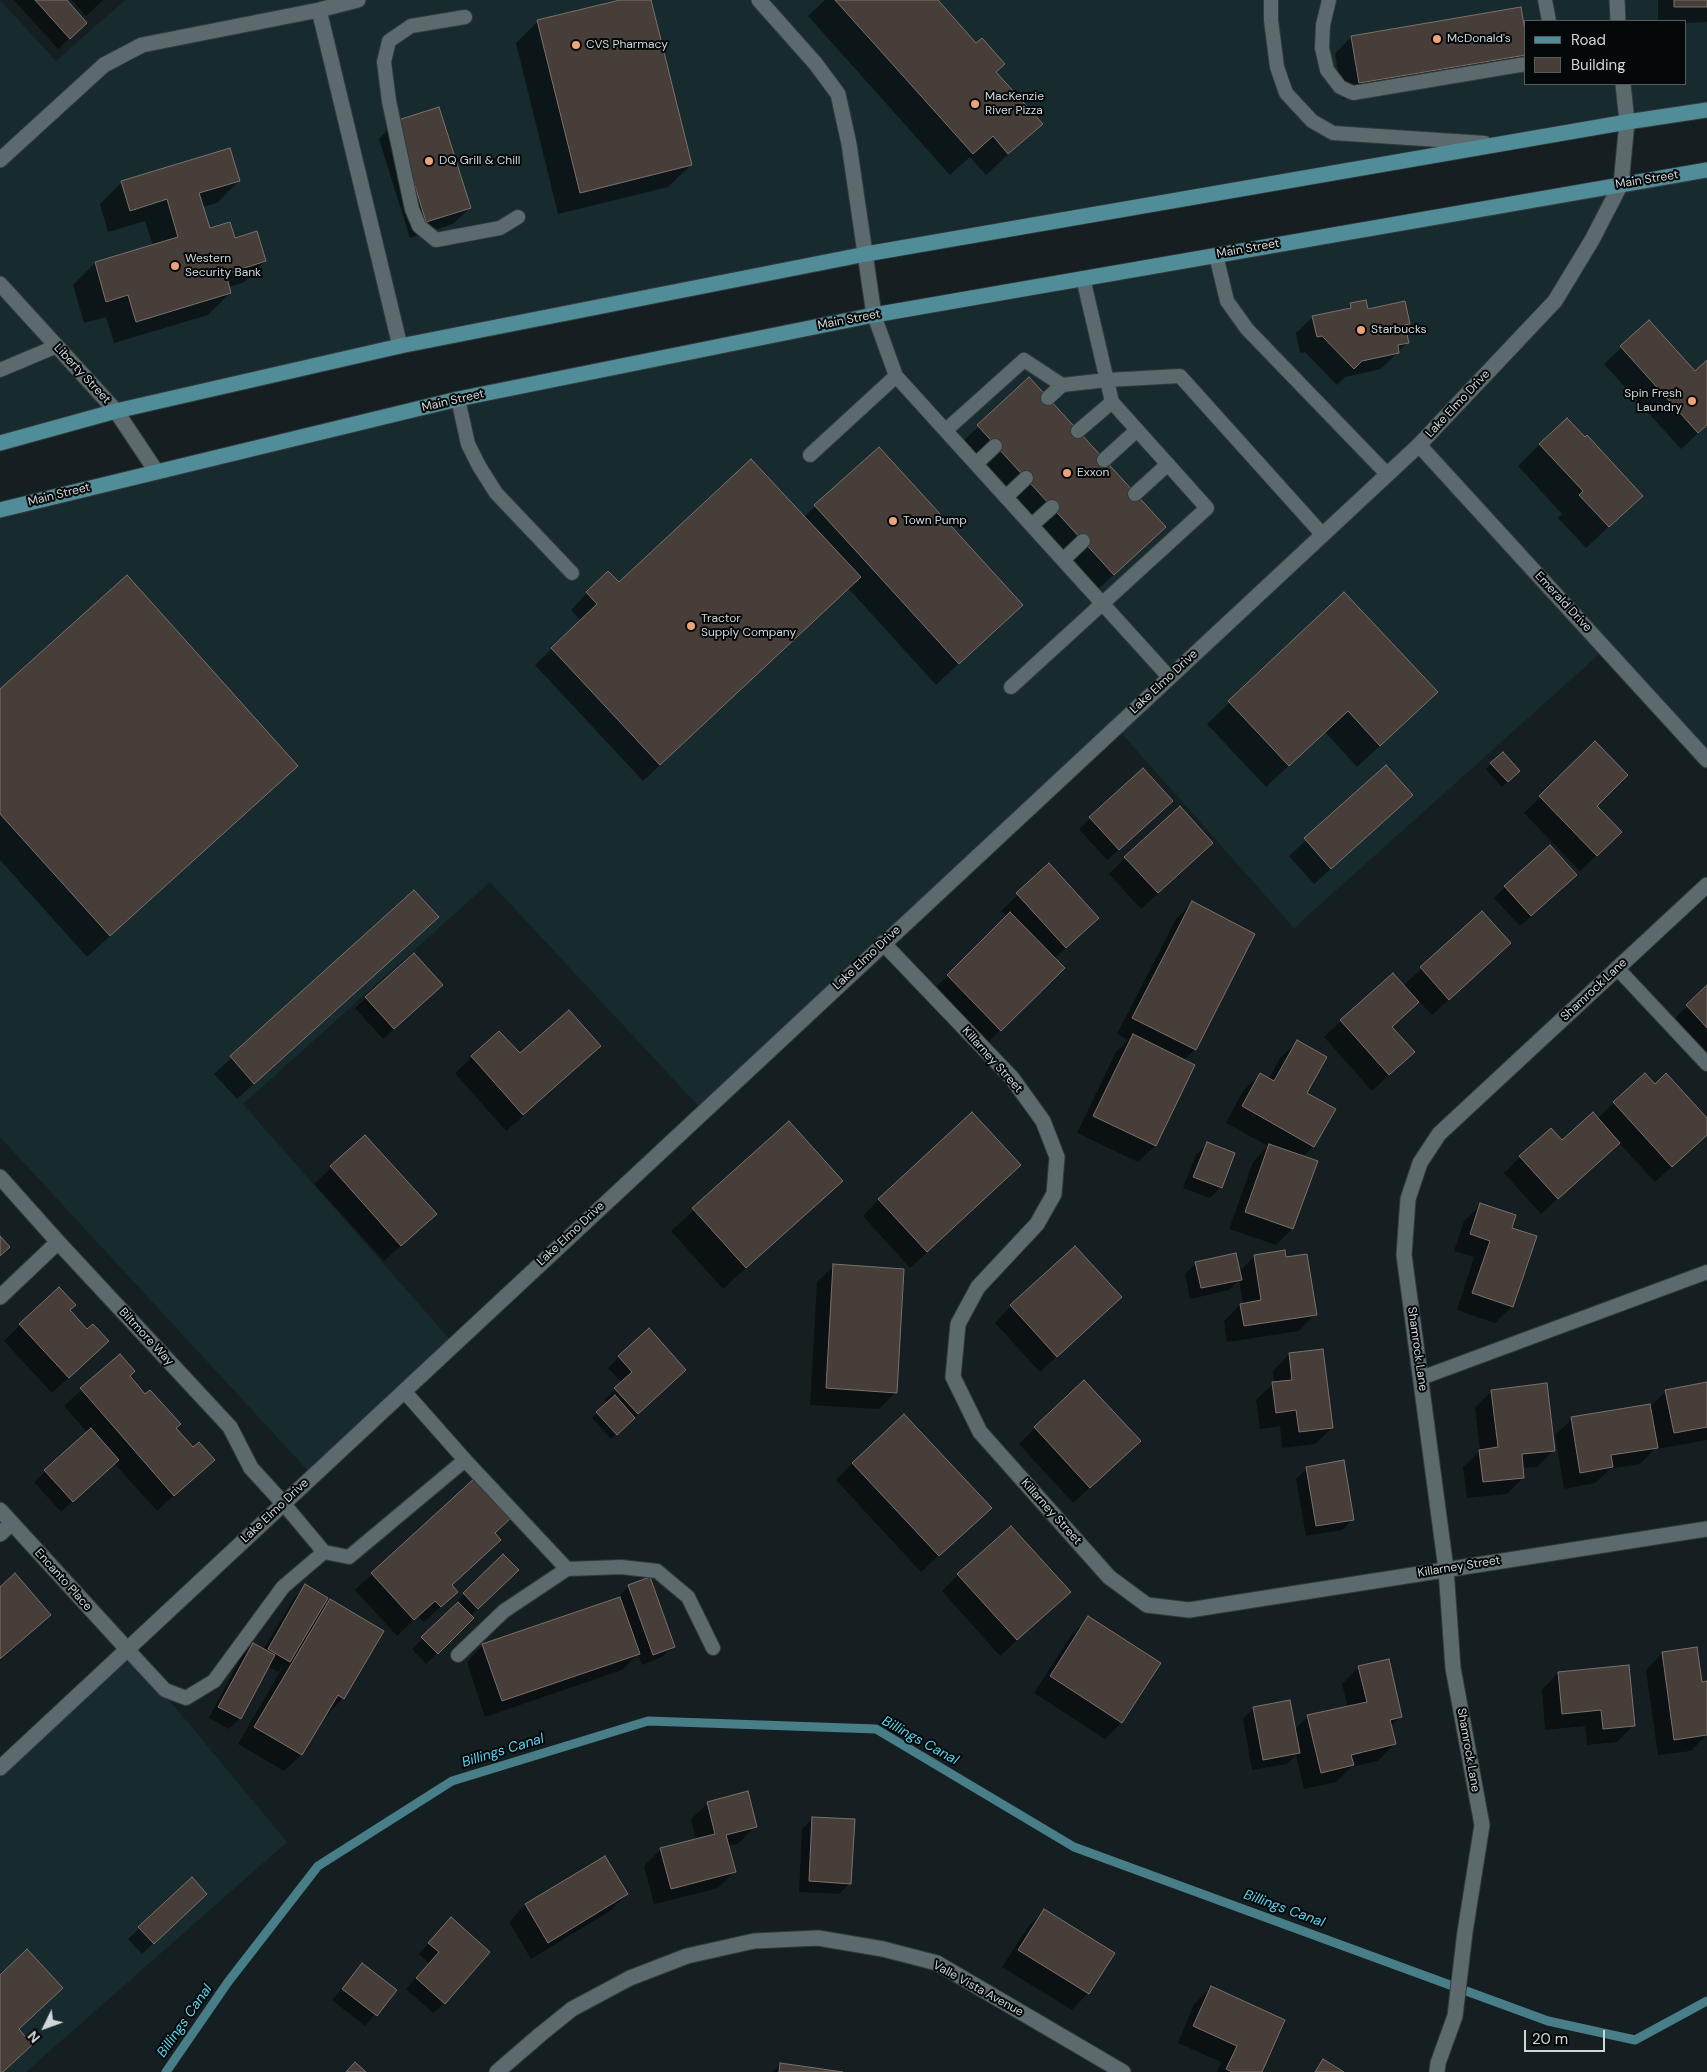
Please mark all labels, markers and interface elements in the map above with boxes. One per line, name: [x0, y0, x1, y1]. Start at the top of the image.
legend: [1524, 20, 1687, 85]
text: Road: [1571, 30, 1606, 50]
place label: McDonald's: [1447, 32, 1511, 46]
marker: McDonald's: [1431, 33, 1443, 45]
place label: CVS Pharmacy: [586, 38, 668, 52]
marker: CVS Pharmacy: [570, 39, 582, 51]
text: Building: [1571, 55, 1626, 75]
place label: MacKenzie River Pizza: [985, 90, 1044, 118]
marker: MacKenzie River Pizza: [969, 98, 981, 110]
place label: DQ Grill & Chill: [439, 154, 520, 168]
marker: DQ Grill & Chill: [423, 155, 435, 167]
street label: Main Street: [1614, 168, 1680, 192]
street label: Main Street: [1215, 236, 1281, 262]
place label: Western Security Bank: [185, 252, 261, 280]
marker: Western Security Bank: [169, 260, 181, 272]
street label: Main Street: [816, 307, 882, 333]
place label: Starbucks: [1371, 323, 1427, 337]
marker: Starbucks: [1355, 324, 1367, 336]
street label: Liberty Street: [51, 341, 113, 407]
street label: Lake Elmo Drive: [1423, 367, 1493, 441]
street label: Main Street: [420, 387, 486, 415]
place label: Spin Fresh Laundry: [1624, 387, 1682, 415]
marker: Spin Fresh Laundry: [1686, 395, 1698, 407]
place label: Exxon: [1077, 466, 1109, 480]
marker: Exxon: [1061, 467, 1073, 479]
street label: Main Street: [26, 480, 92, 510]
place label: Town Pump: [903, 514, 967, 528]
marker: Town Pump: [887, 515, 899, 527]
street label: Emerald Drive: [1531, 569, 1595, 635]
place label: Tractor Supply Company: [701, 612, 796, 640]
marker: Tractor Supply Company: [685, 620, 697, 632]
street label: Lake Elmo Drive: [1127, 647, 1201, 717]
street label: Lake Elmo Drive: [830, 923, 904, 993]
street label: Shamrock Lane: [1558, 956, 1630, 1024]
street label: Killarney Street: [959, 1024, 1025, 1096]
street label: Lake Elmo Drive: [534, 1199, 608, 1269]
street label: Biltmore Way: [116, 1305, 176, 1369]
street label: Shamrock Lane: [1404, 1306, 1430, 1392]
street label: Lake Elmo Drive: [238, 1476, 312, 1546]
street label: Killarney Street: [1018, 1476, 1084, 1548]
street label: Encanto Place: [31, 1546, 95, 1614]
street label: Killarney Street: [1417, 1553, 1501, 1581]
street label: Shamrock Lane: [1454, 1707, 1482, 1793]
water label: Billings Canal: [879, 1713, 961, 1769]
water label: Billings Canal: [460, 1731, 546, 1771]
water label: Billings Canal: [1241, 1887, 1327, 1931]
street label: Valle Vista Avenue: [930, 1958, 1026, 2020]
water label: Billings Canal: [154, 1981, 216, 2061]
north arrow: [20, 2002, 70, 2052]
scale bar: [1527, 2020, 1608, 2052]
text: N: [24, 2027, 44, 2047]
text: 20 m: [1532, 2029, 1568, 2049]

